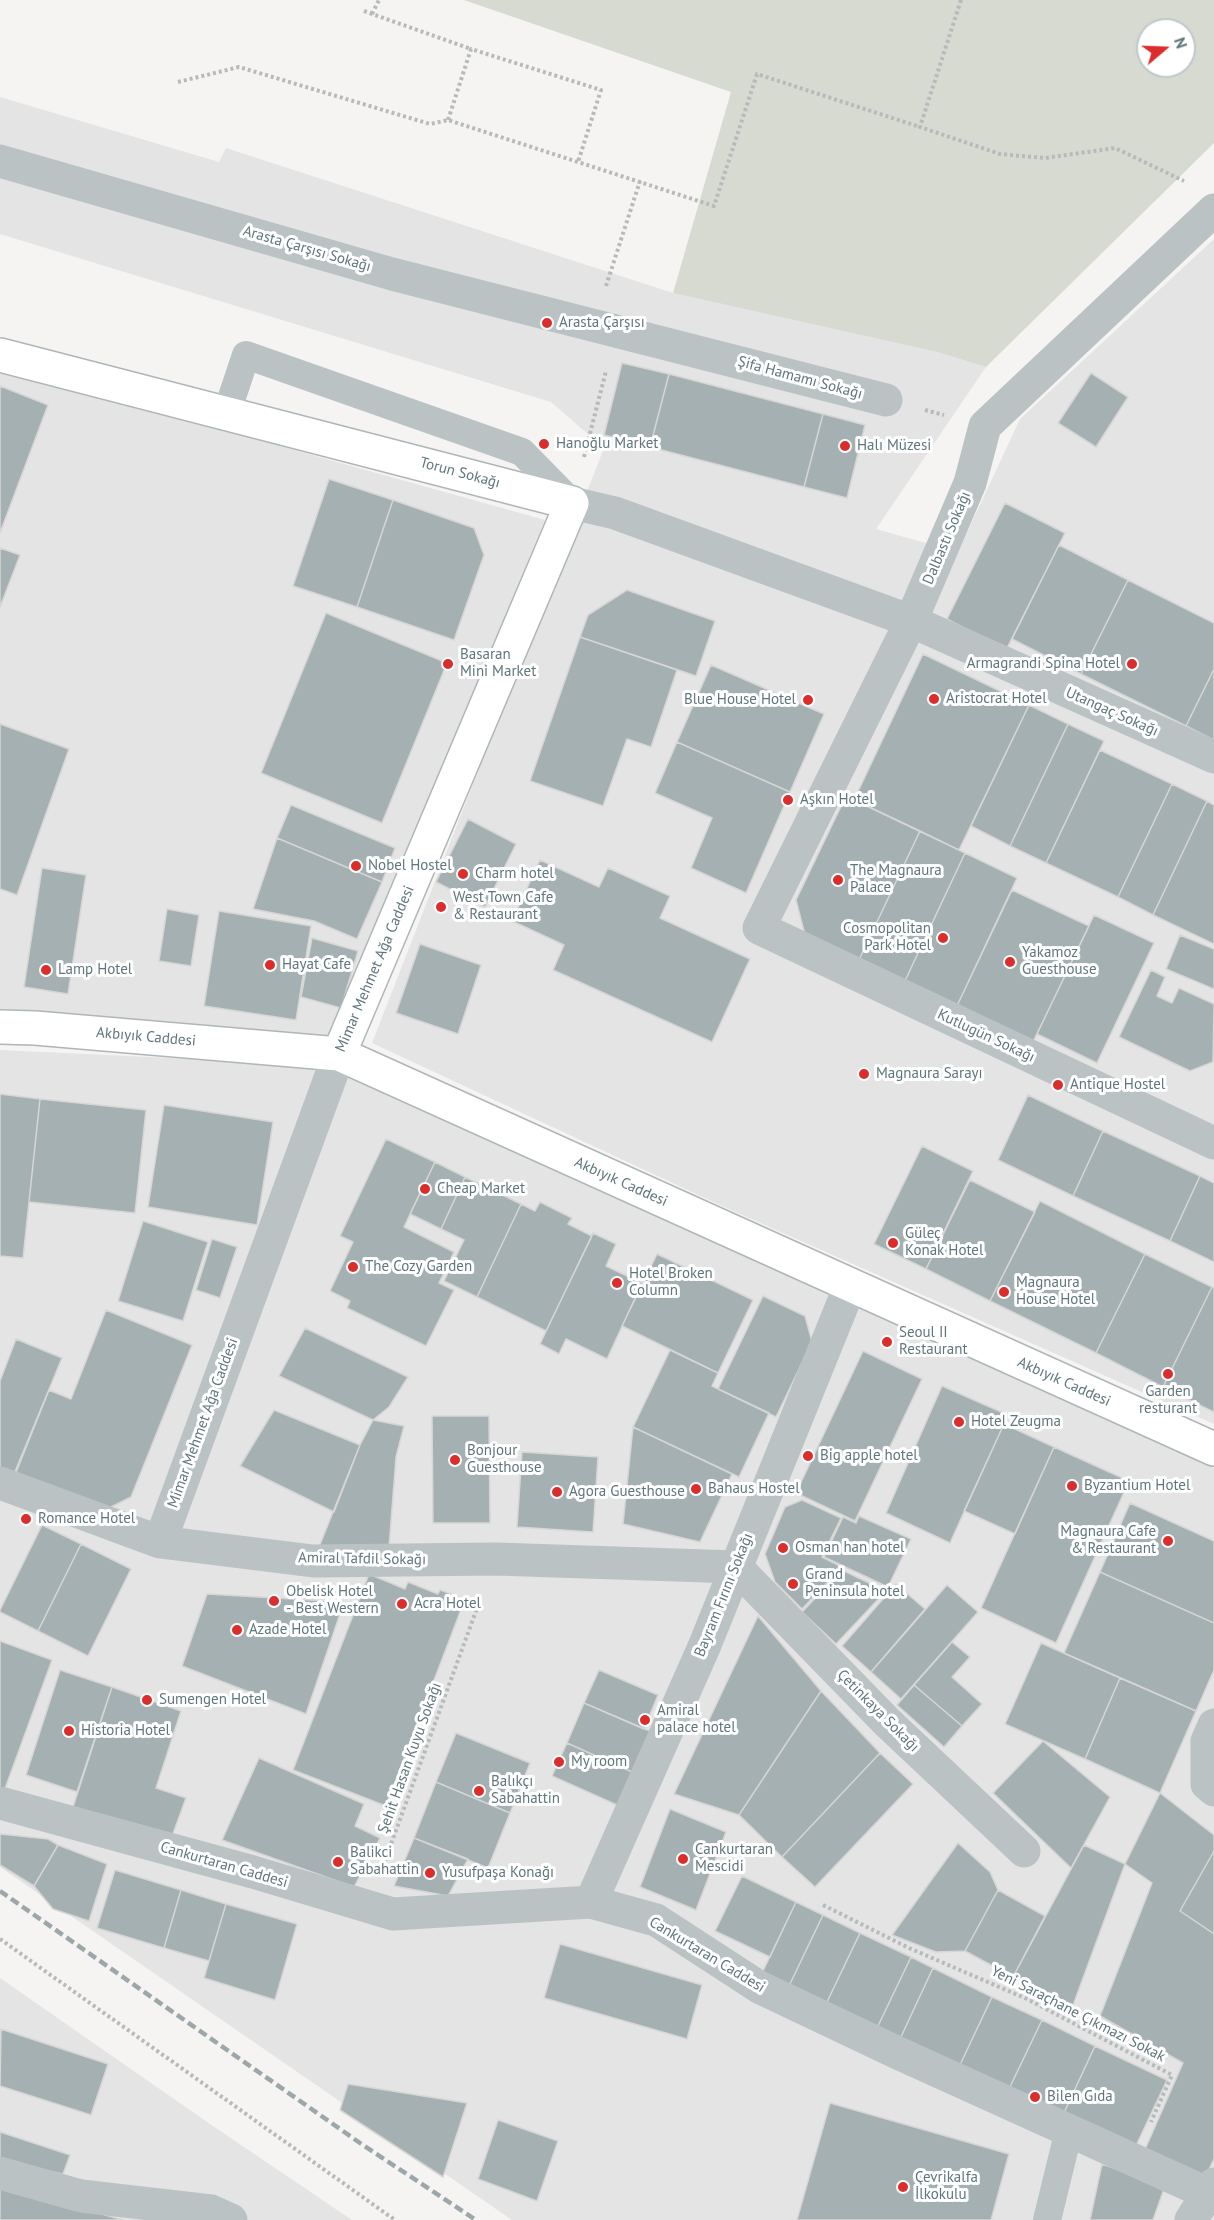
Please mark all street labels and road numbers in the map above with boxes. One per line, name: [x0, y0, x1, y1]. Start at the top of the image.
street label: Arasta Çarşısı Sokağı: [241, 222, 373, 276]
street label: Şifa Hamamı Sokağı: [736, 353, 864, 403]
street label: Torun Sokağı: [418, 454, 502, 492]
street label: Dalbastı Sokağı: [919, 489, 975, 587]
street label: Utangaç Sokağı: [1063, 684, 1161, 740]
street label: Mimar Mehmet Ağa Caddesi: [332, 883, 418, 1055]
street label: Kutlugün Sokağı: [934, 1006, 1038, 1066]
street label: Akbıyık Caddesi: [95, 1024, 197, 1050]
street label: Akbıyık Caddesi: [572, 1153, 670, 1211]
street label: Mimar Mehmet Ağa Caddesi: [164, 1336, 242, 1510]
street label: Akbıyık Caddesi: [1015, 1353, 1113, 1411]
street label: Bayram Fırını Sokağı: [691, 1531, 757, 1659]
street label: Amiral Tafdil Sokağı: [298, 1549, 426, 1569]
street label: Çetinkaya Sokağı: [833, 1666, 923, 1756]
street label: Şehit Hasan Kuyu Sokağı: [374, 1680, 446, 1836]
street label: Cankurtaran Caddesi: [158, 1838, 290, 1892]
street label: Cankurtaran Caddesi: [646, 1913, 768, 1997]
street label: Yeni Saraçhane Çıkmazı Sokak: [988, 1962, 1168, 2066]

